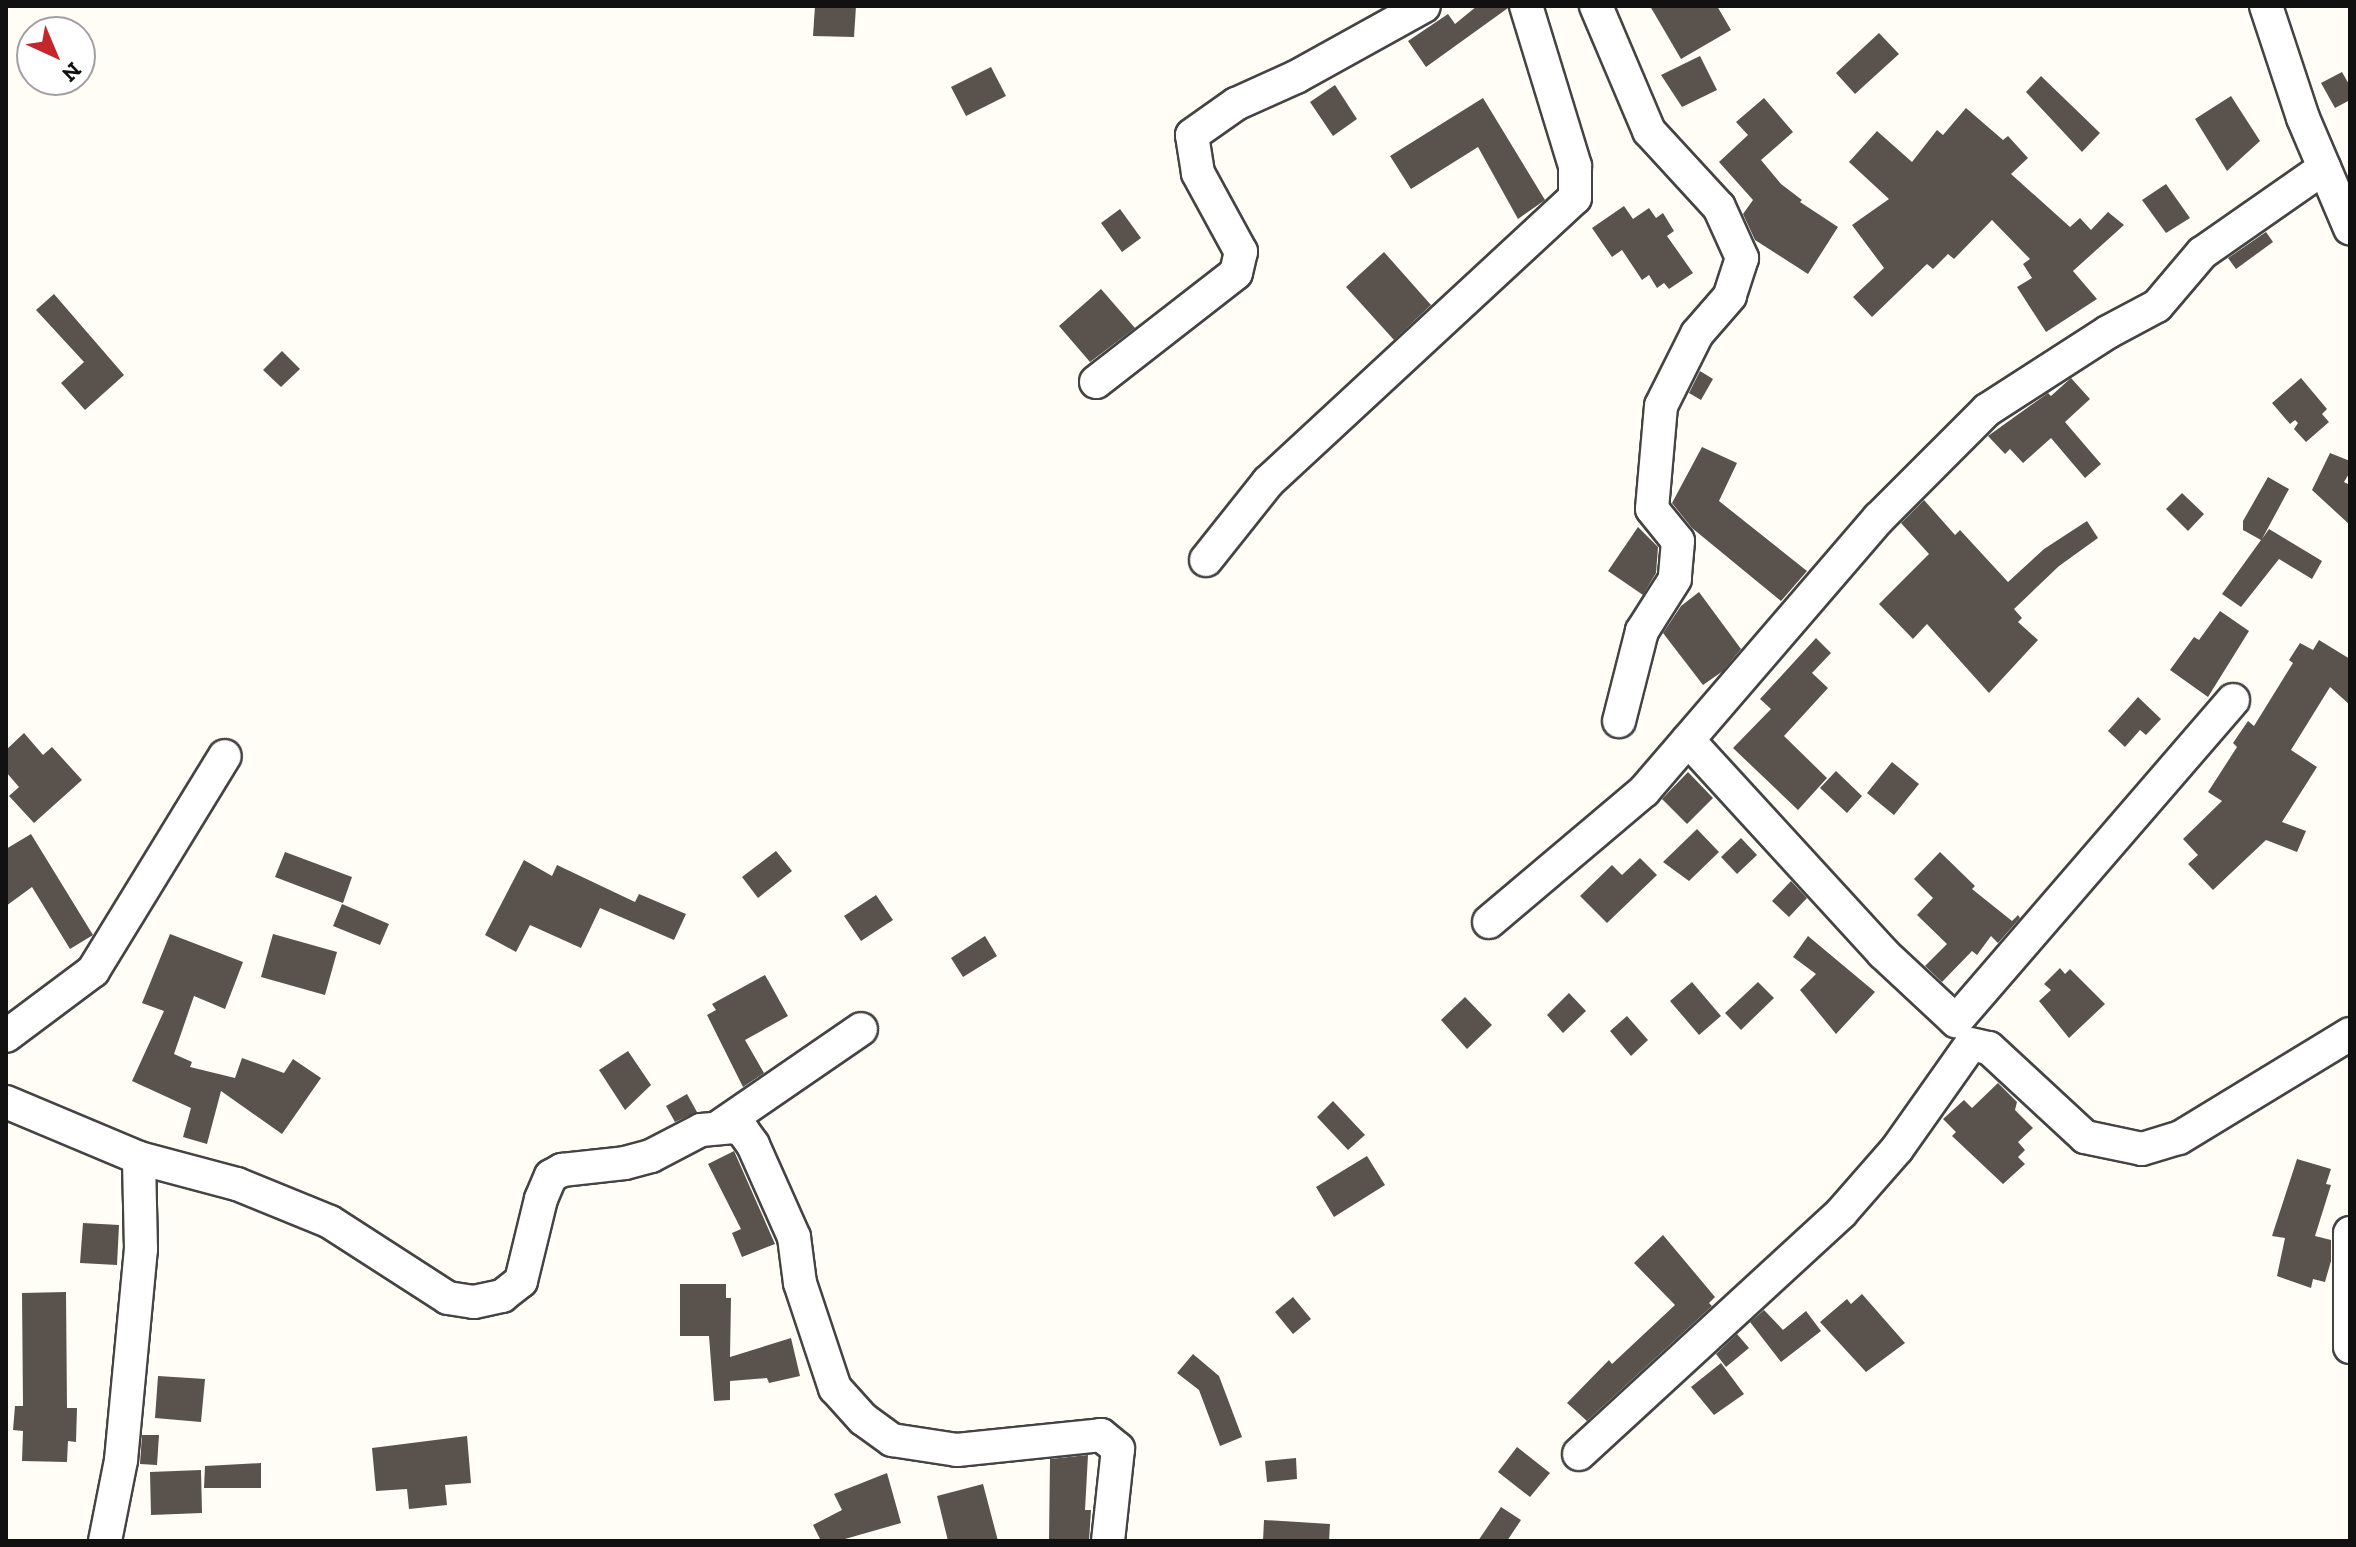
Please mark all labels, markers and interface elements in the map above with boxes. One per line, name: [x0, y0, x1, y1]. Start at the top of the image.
north arrow: [16, 16, 96, 96]
text: N: [56, 57, 87, 88]

